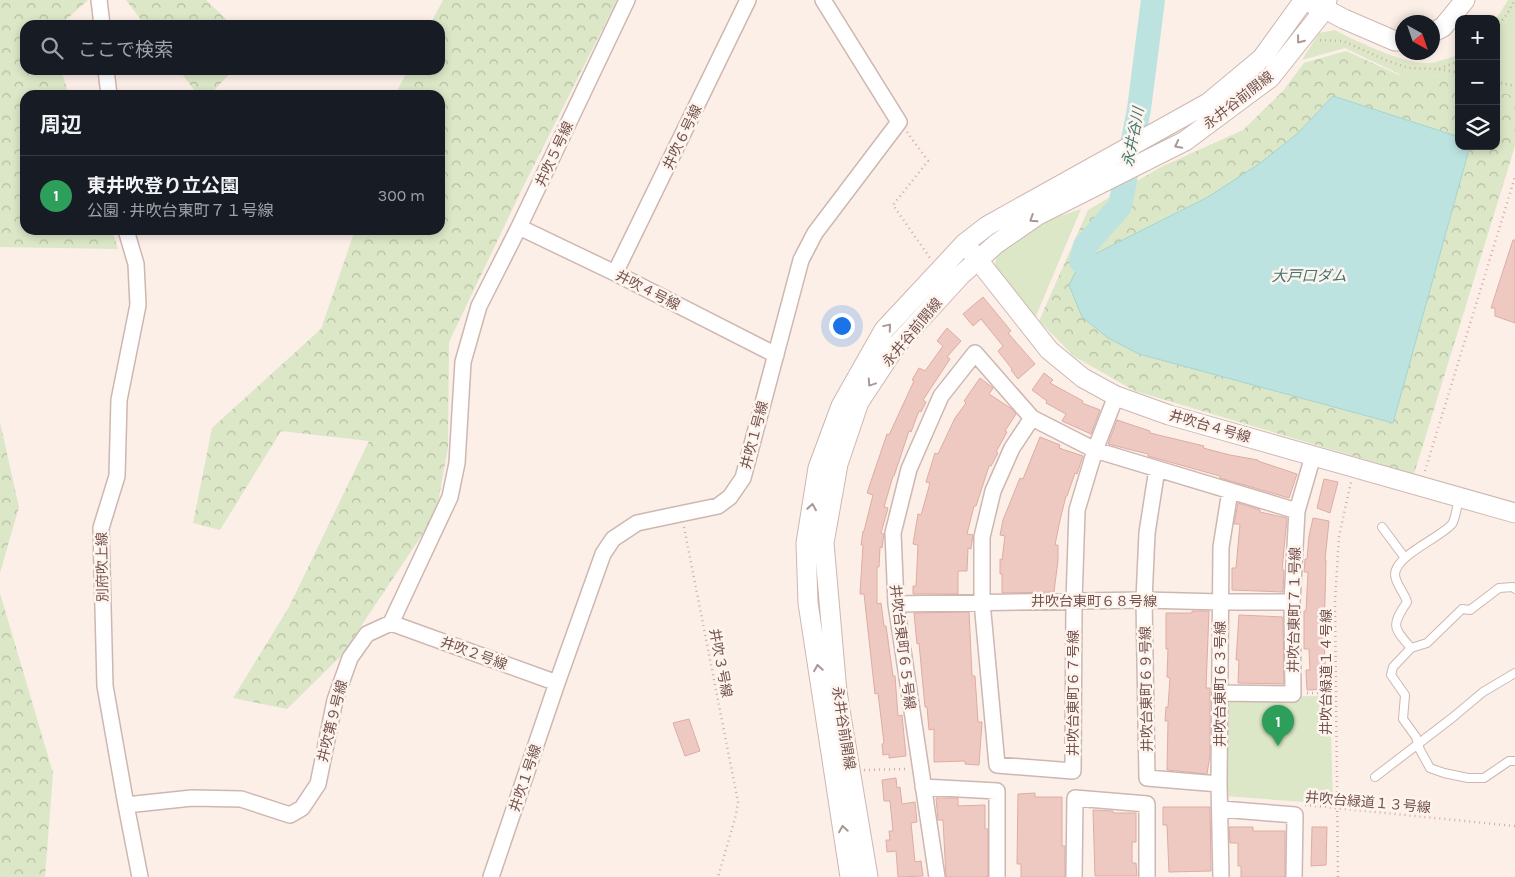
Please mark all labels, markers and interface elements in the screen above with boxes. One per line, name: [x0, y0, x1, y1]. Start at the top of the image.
north arrow: [1395, 15, 1440, 60]
map controls: [1455, 15, 1500, 150]
button: +: [1455, 15, 1500, 60]
search box: [20, 20, 445, 75]
icon: search: [38, 34, 66, 62]
one-way arrow: [1298, 34, 1306, 43]
text: ここで検索: [78, 39, 173, 61]
button: −: [1455, 60, 1500, 105]
street label: 永井谷前開線: [1200, 68, 1277, 133]
street label: 井吹６号線: [659, 102, 705, 172]
water label: 永井谷川: [1118, 104, 1148, 168]
button: layers: [1455, 105, 1500, 150]
text: 周辺: [40, 113, 82, 137]
street label: 井吹５号線: [532, 119, 577, 190]
one-way arrow: [1174, 139, 1183, 149]
text: 東井吹登り立公園: [87, 175, 239, 197]
text: 1: [53, 186, 59, 205]
text: 300 m: [378, 186, 425, 205]
text: 公園 · 井吹台東町７１号線: [87, 201, 273, 220]
one-way arrow: [1030, 212, 1039, 222]
street label: 井吹４号線: [613, 267, 683, 314]
water label: 大戸口ダム: [1271, 267, 1347, 285]
street label: 永井谷前開線: [879, 295, 946, 370]
your location: [829, 313, 855, 339]
one-way arrow: [882, 323, 891, 332]
one-way arrow: [868, 377, 877, 386]
street label: 井吹１号線: [737, 399, 772, 471]
street label: 井吹台４号線: [1167, 407, 1253, 446]
one-way arrow: [807, 503, 817, 511]
street label: 別府吹上線: [93, 532, 112, 602]
street label: 井吹台東町７１号線: [1285, 547, 1304, 673]
street label: 井吹台東町６５号線: [886, 583, 919, 711]
street label: 井吹台東町６８号線: [1031, 593, 1157, 610]
street label: 井吹台緑道１４号線: [1318, 609, 1335, 735]
street label: 井吹台東町６３号線: [1212, 621, 1229, 747]
street label: 井吹台東町６９号線: [1137, 626, 1156, 752]
street label: 井吹３号線: [705, 627, 736, 699]
street label: 井吹台東町６７号線: [1065, 630, 1082, 756]
street label: 井吹２号線: [438, 634, 510, 673]
one-way arrow: [813, 664, 824, 672]
street label: 井吹第９号線: [314, 678, 351, 764]
street label: 永井谷前開線: [829, 685, 858, 771]
pin: 1: [1262, 705, 1294, 746]
street label: 井吹１号線: [506, 742, 545, 814]
street label: 井吹台緑道１３号線: [1304, 789, 1431, 816]
one-way arrow: [838, 824, 848, 833]

